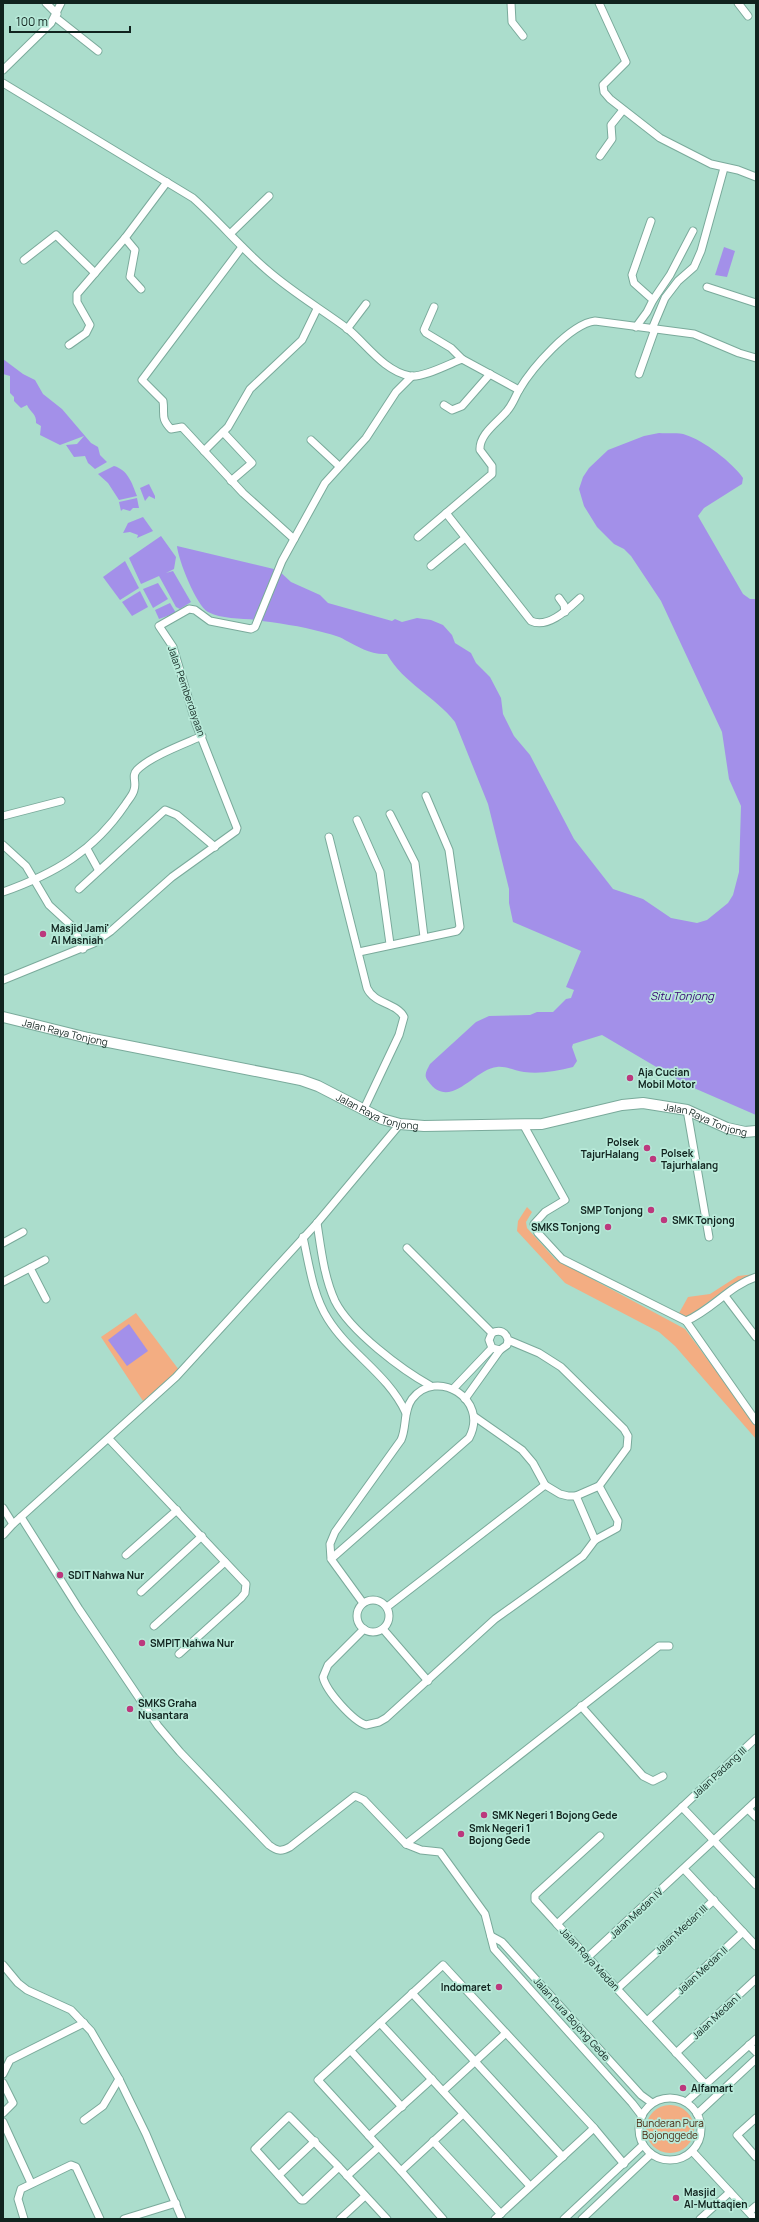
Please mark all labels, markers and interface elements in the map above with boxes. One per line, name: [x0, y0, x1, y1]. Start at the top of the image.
scale bar: [10, 8, 130, 34]
text: 100 m: [16, 13, 48, 30]
street label: Jalan Pemberdayaan: [165, 644, 209, 738]
place label: Masjid Jami' Al Masniah: [51, 921, 109, 947]
marker: Masjid Jami' Al Masniah: [38, 929, 48, 939]
water label: Situ Tonjong: [650, 988, 715, 1003]
street label: Jalan Raya Tonjong: [21, 1015, 109, 1049]
place label: Aja Cucian Mobil Motor: [638, 1065, 695, 1091]
marker: Aja Cucian Mobil Motor: [625, 1073, 635, 1083]
street label: Jalan Raya Tonjong: [334, 1090, 419, 1133]
street label: Jalan Raya Tonjong: [663, 1099, 749, 1139]
place label: Polsek TajurHalang: [581, 1135, 640, 1161]
marker: Polsek TajurHalang: [642, 1143, 652, 1153]
place label: Polsek Tajurhalang: [661, 1146, 718, 1172]
marker: Polsek Tajurhalang: [648, 1154, 658, 1164]
place label: SMP Tonjong: [580, 1203, 643, 1217]
marker: SMP Tonjong: [646, 1205, 656, 1215]
place label: SMK Tonjong: [672, 1213, 735, 1227]
marker: SMK Tonjong: [659, 1215, 669, 1225]
place label: SMKS Tonjong: [531, 1220, 600, 1234]
marker: SMKS Tonjong: [603, 1222, 613, 1232]
place label: SDIT Nahwa Nur: [68, 1568, 144, 1582]
marker: SDIT Nahwa Nur: [55, 1570, 65, 1580]
place label: SMPIT Nahwa Nur: [150, 1636, 234, 1650]
marker: SMPIT Nahwa Nur: [137, 1638, 147, 1648]
place label: SMKS Graha Nusantara: [138, 1696, 197, 1722]
marker: SMKS Graha Nusantara: [125, 1704, 135, 1714]
street label: Jalan Padang III: [689, 1743, 749, 1801]
place label: SMK Negeri 1 Bojong Gede: [492, 1808, 617, 1822]
marker: SMK Negeri 1 Bojong Gede: [479, 1810, 489, 1820]
place label: Smk Negeri 1 Bojong Gede: [469, 1821, 531, 1847]
marker: Smk Negeri 1 Bojong Gede: [456, 1829, 466, 1839]
street label: Jalan Medan IV: [606, 1885, 666, 1941]
street label: Jalan Medan III: [652, 1901, 710, 1957]
street label: Jalan Raya Medan: [557, 1924, 623, 1994]
street label: Jalan Medan II: [674, 1943, 730, 1997]
street label: Jalan Pura Bojong Gede: [531, 1974, 613, 2064]
place label: Indomaret: [441, 1980, 491, 1994]
marker: Indomaret: [494, 1982, 504, 1992]
street label: Jalan Medan I: [689, 1990, 743, 2042]
place label: Alfamart: [691, 2081, 733, 2095]
marker: Alfamart: [678, 2083, 688, 2093]
park label: Bunderan Pura Bojonggede: [636, 2116, 704, 2142]
place label: Masjid Al-Muttaqien: [684, 2185, 747, 2211]
marker: Masjid Al-Muttaqien: [671, 2193, 681, 2203]

